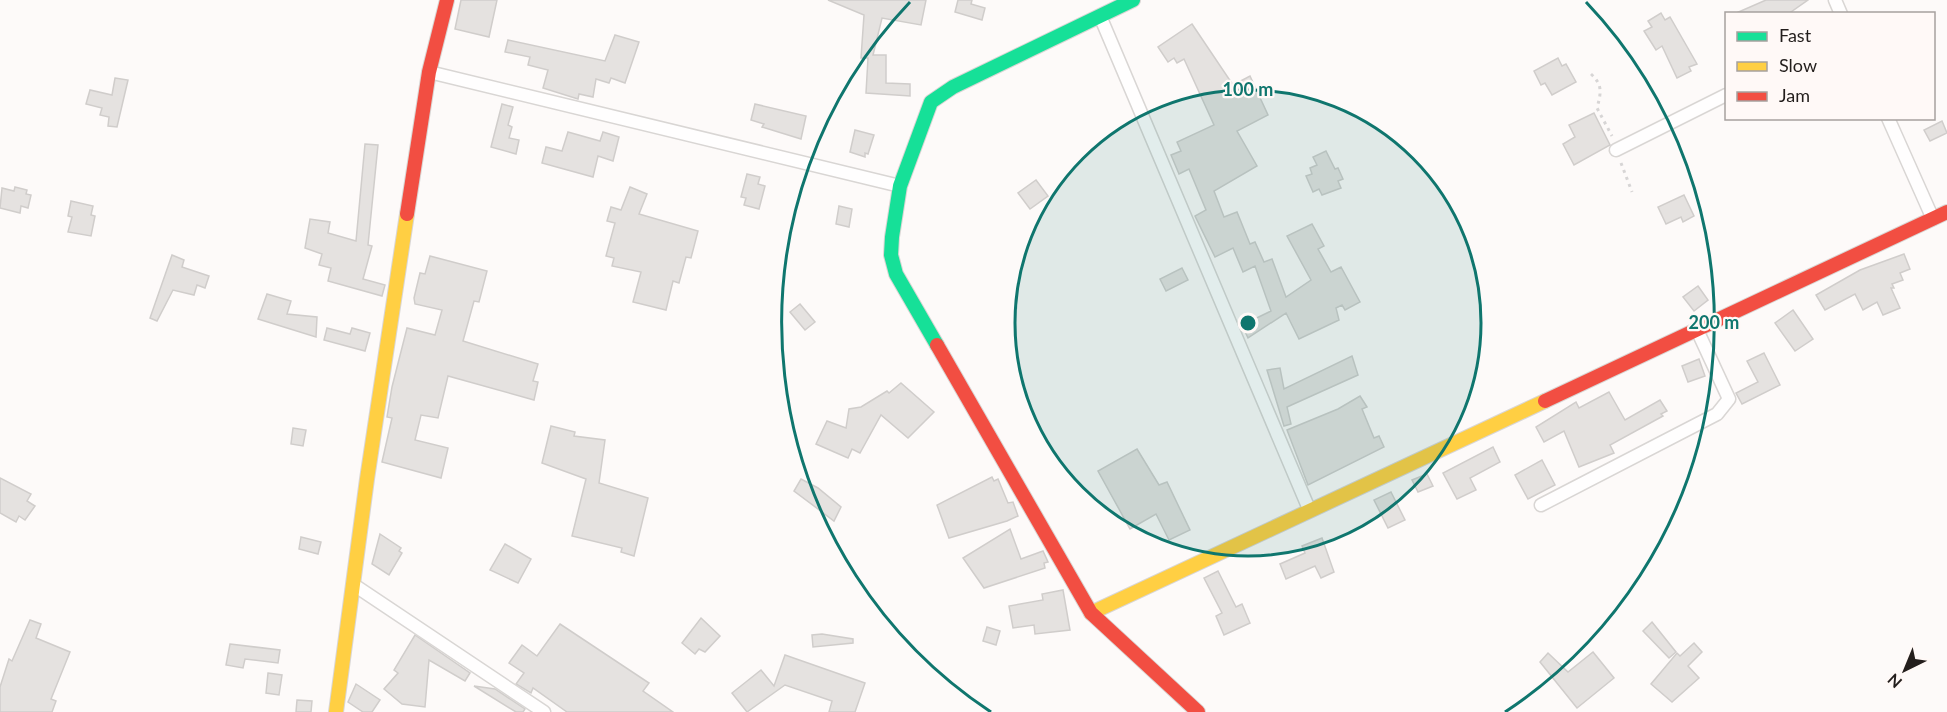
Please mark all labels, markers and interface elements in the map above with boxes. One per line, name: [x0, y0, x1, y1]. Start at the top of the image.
legend: [1725, 12, 1935, 120]
text: Fast: [1779, 24, 1812, 46]
text: Slow: [1779, 54, 1817, 76]
text: 100 m: [1223, 78, 1273, 100]
text: Jam: [1779, 84, 1810, 106]
text: 200 m: [1689, 311, 1739, 333]
centre of rings: [1238, 313, 1258, 333]
north arrow: [1875, 640, 1935, 700]
text: N: [1883, 670, 1905, 692]

